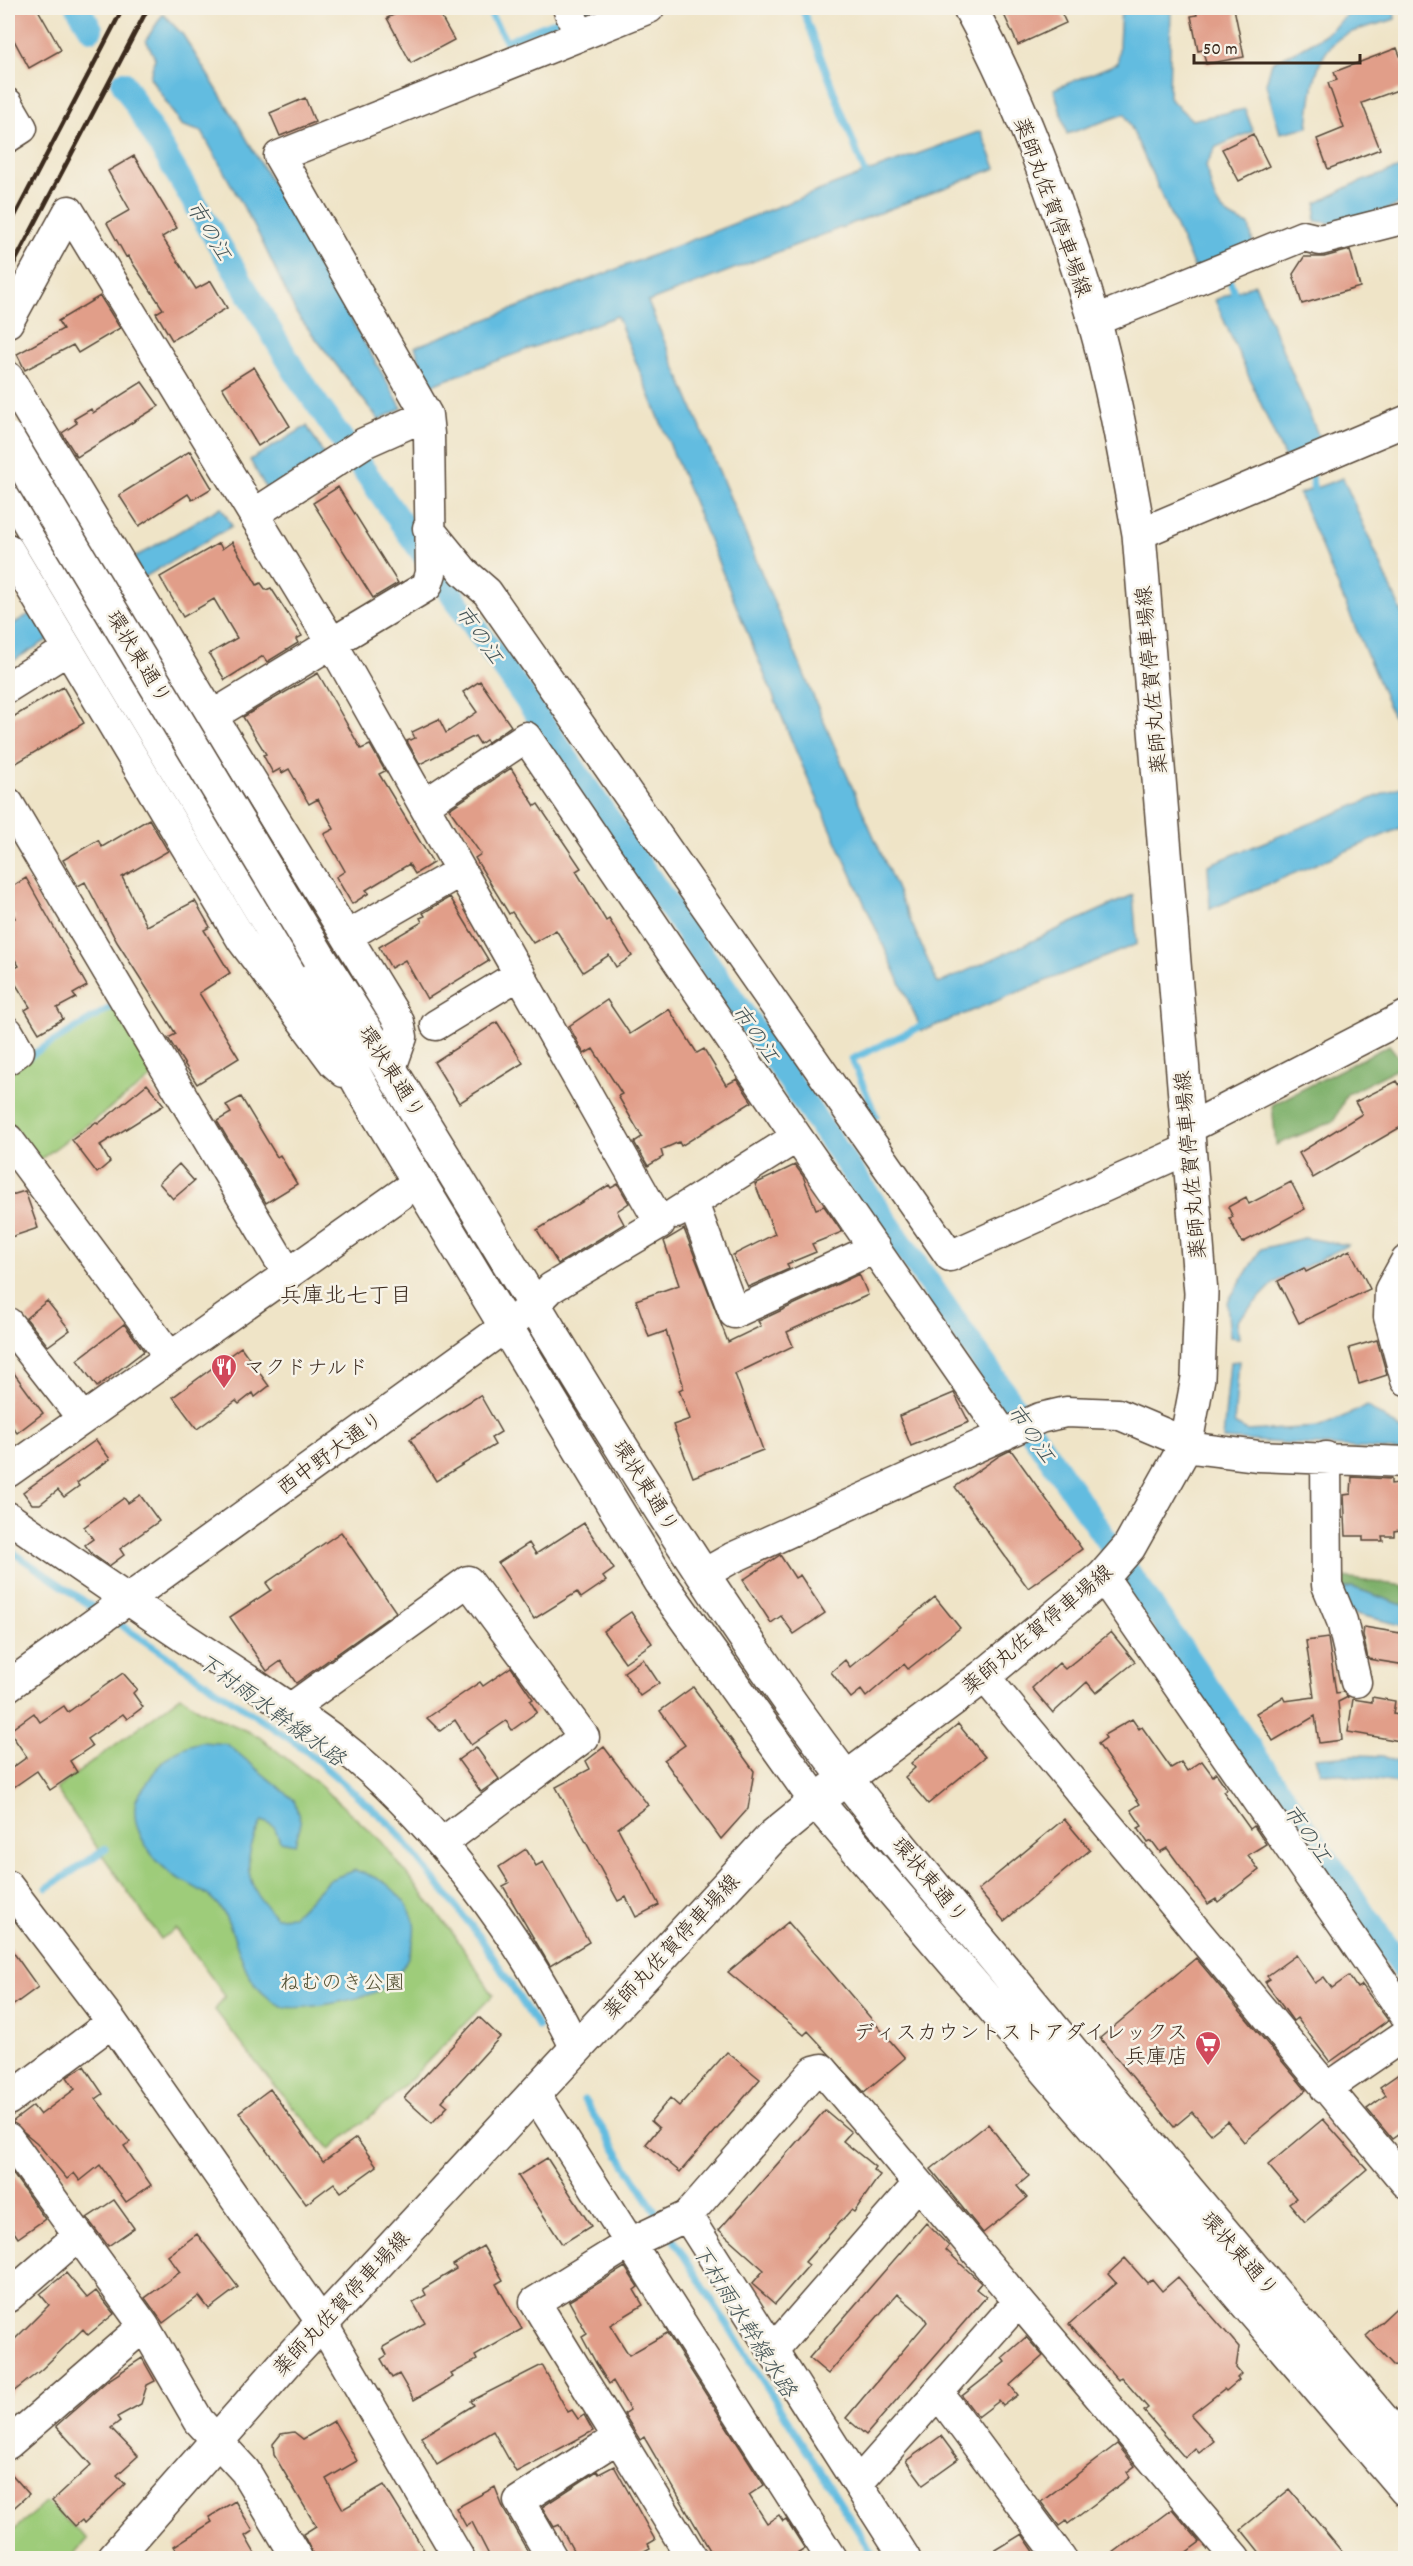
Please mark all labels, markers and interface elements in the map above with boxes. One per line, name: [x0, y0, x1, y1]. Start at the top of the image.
scale bar: [1194, 27, 1360, 65]
text: 50 m: [1203, 38, 1238, 63]
street label: 薬師丸佐賀停車場線: [1004, 114, 1097, 302]
water label: 市の江: [177, 196, 238, 269]
street label: 薬師丸佐賀停車場線: [1131, 584, 1177, 775]
water label: 市の江: [446, 600, 509, 673]
street label: 環状東通り: [97, 606, 176, 711]
water label: 市の江: [722, 999, 785, 1072]
street label: 環状東通り: [349, 1021, 430, 1126]
street label: 薬師丸佐賀停車場線: [1170, 1069, 1216, 1260]
district label: 兵庫北七丁目: [280, 1282, 412, 1313]
restaurant icon: マクドナルド: [209, 1352, 239, 1390]
place label: マクドナルド: [244, 1355, 368, 1385]
water label: 市の江: [998, 1399, 1061, 1472]
street label: 西中野大通り: [272, 1406, 392, 1505]
street label: 環状東通り: [603, 1435, 684, 1540]
street label: 薬師丸佐賀停車場線: [957, 1559, 1121, 1704]
water label: 下村雨水幹線水路: [190, 1648, 352, 1777]
water label: 市の江: [1274, 1799, 1337, 1872]
street label: 環状東通り: [882, 1832, 973, 1932]
street label: 薬師丸佐賀停車場線: [598, 1869, 749, 2027]
park label: ねむのき公園: [279, 1970, 405, 2000]
place label: ディスカウントストアダイレックス 兵庫店: [854, 2020, 1188, 2074]
supermarket icon: ディスカウントストアダイレックス 兵庫店: [1193, 2029, 1223, 2067]
street label: 環状東通り: [1192, 2207, 1283, 2305]
street label: 薬師丸佐賀停車場線: [268, 2226, 419, 2384]
water label: 下村雨水幹線水路: [682, 2239, 803, 2406]

